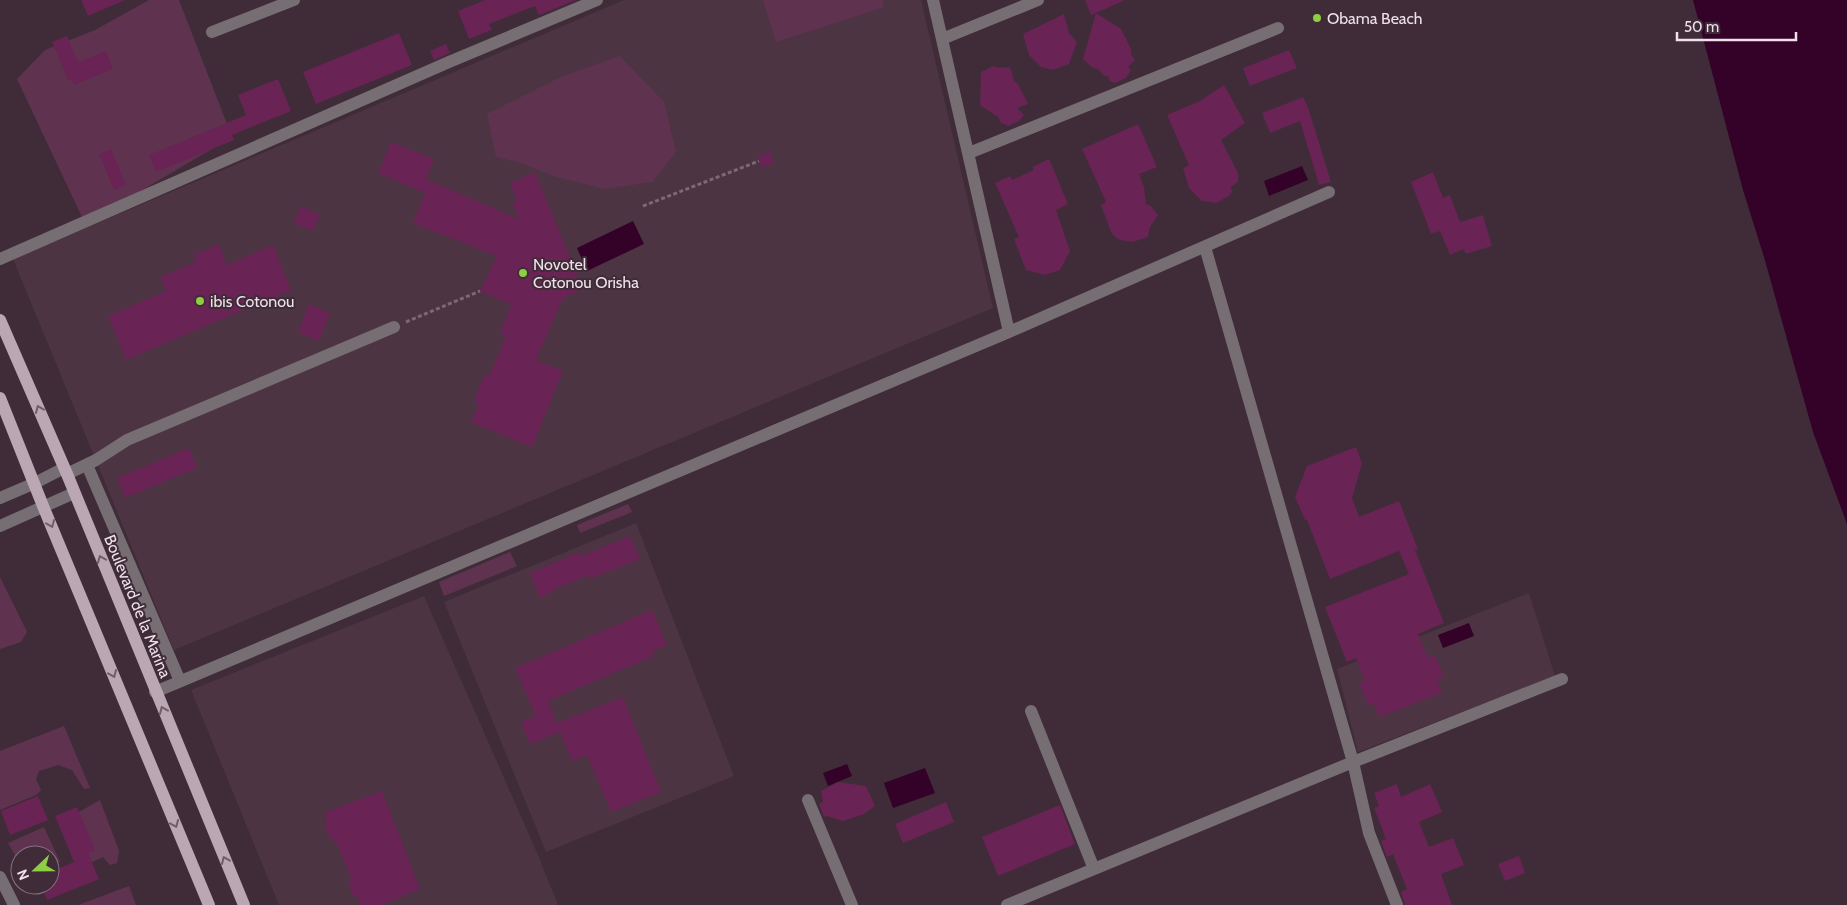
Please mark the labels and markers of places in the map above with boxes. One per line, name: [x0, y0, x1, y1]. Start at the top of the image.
place label: Obama Beach: [1327, 9, 1422, 28]
marker: Obama Beach: [1311, 12, 1323, 24]
place label: Novotel Cotonou Orisha: [533, 255, 639, 292]
marker: Novotel Cotonou Orisha: [517, 267, 529, 279]
place label: ibis Cotonou: [210, 292, 294, 311]
marker: ibis Cotonou: [194, 295, 206, 307]

